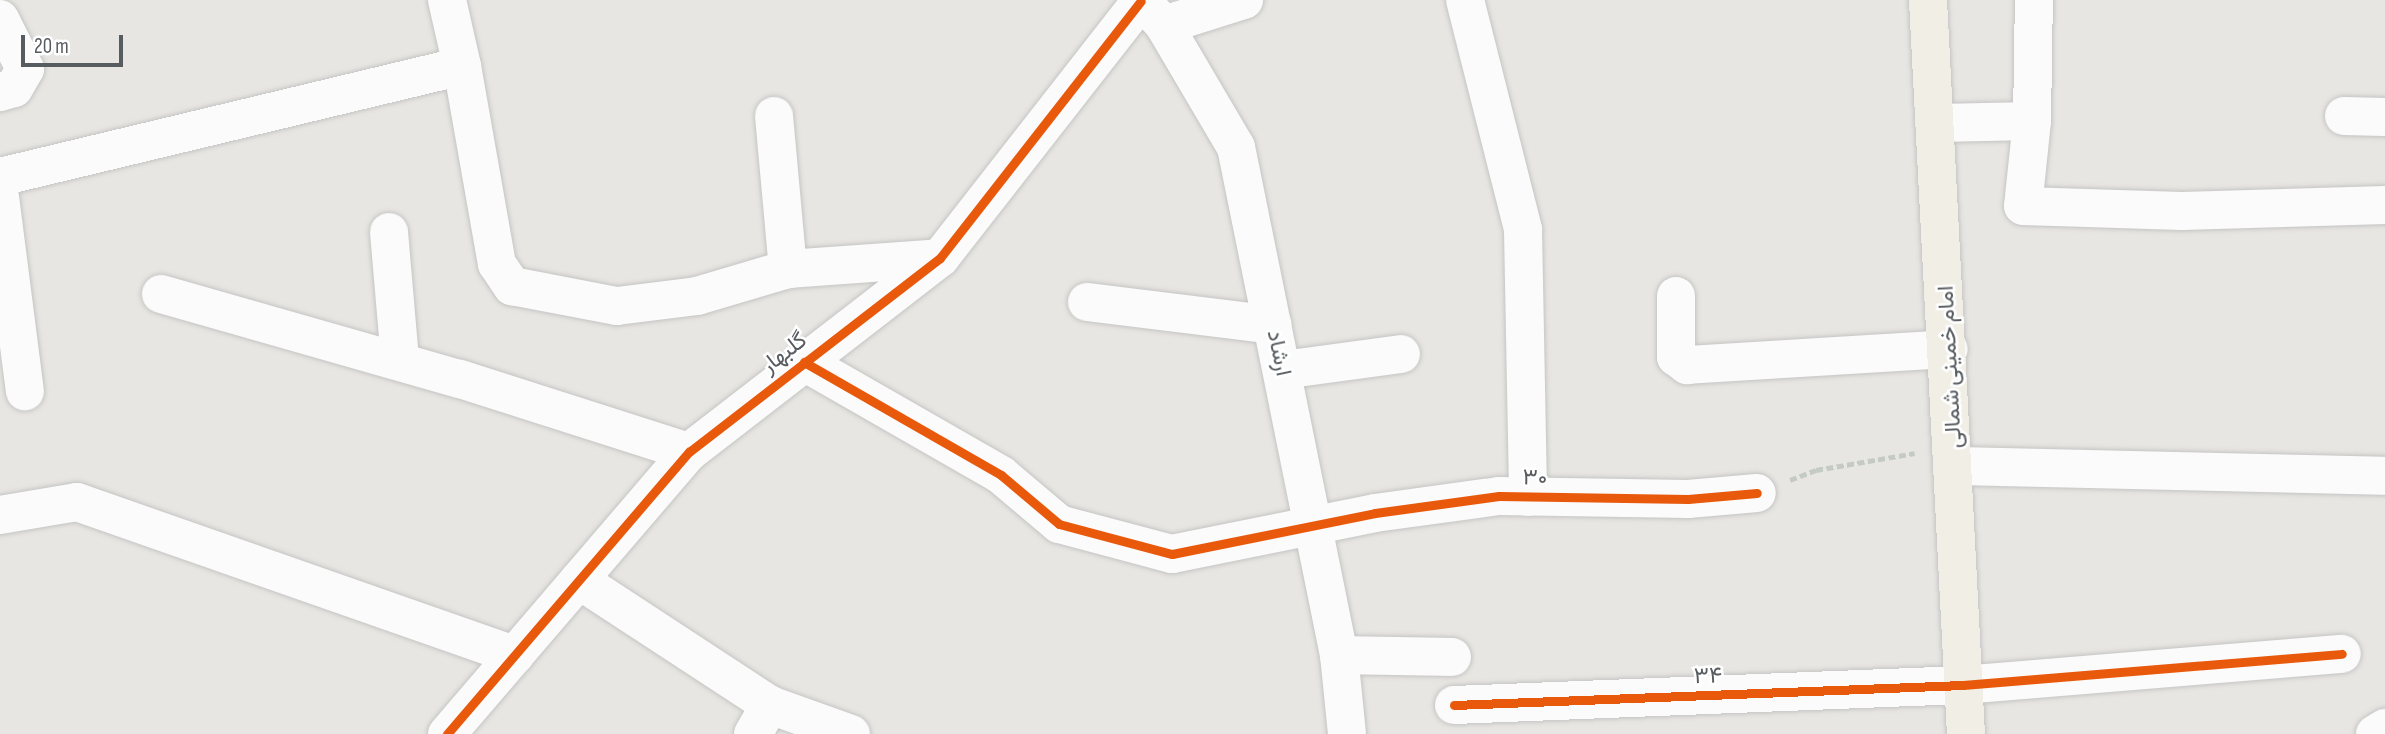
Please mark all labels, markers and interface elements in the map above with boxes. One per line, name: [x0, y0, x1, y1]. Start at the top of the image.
scale bar: [24, 21, 126, 65]
text: 20 m: [34, 34, 69, 59]
street label: امام خمینی شمالی: [1932, 285, 1968, 449]
street label: گلبهار: [755, 326, 813, 380]
street label: ارشاد: [1261, 327, 1297, 379]
street label: ۳۰: [1522, 464, 1548, 492]
street label: ۳۴: [1693, 662, 1723, 690]

